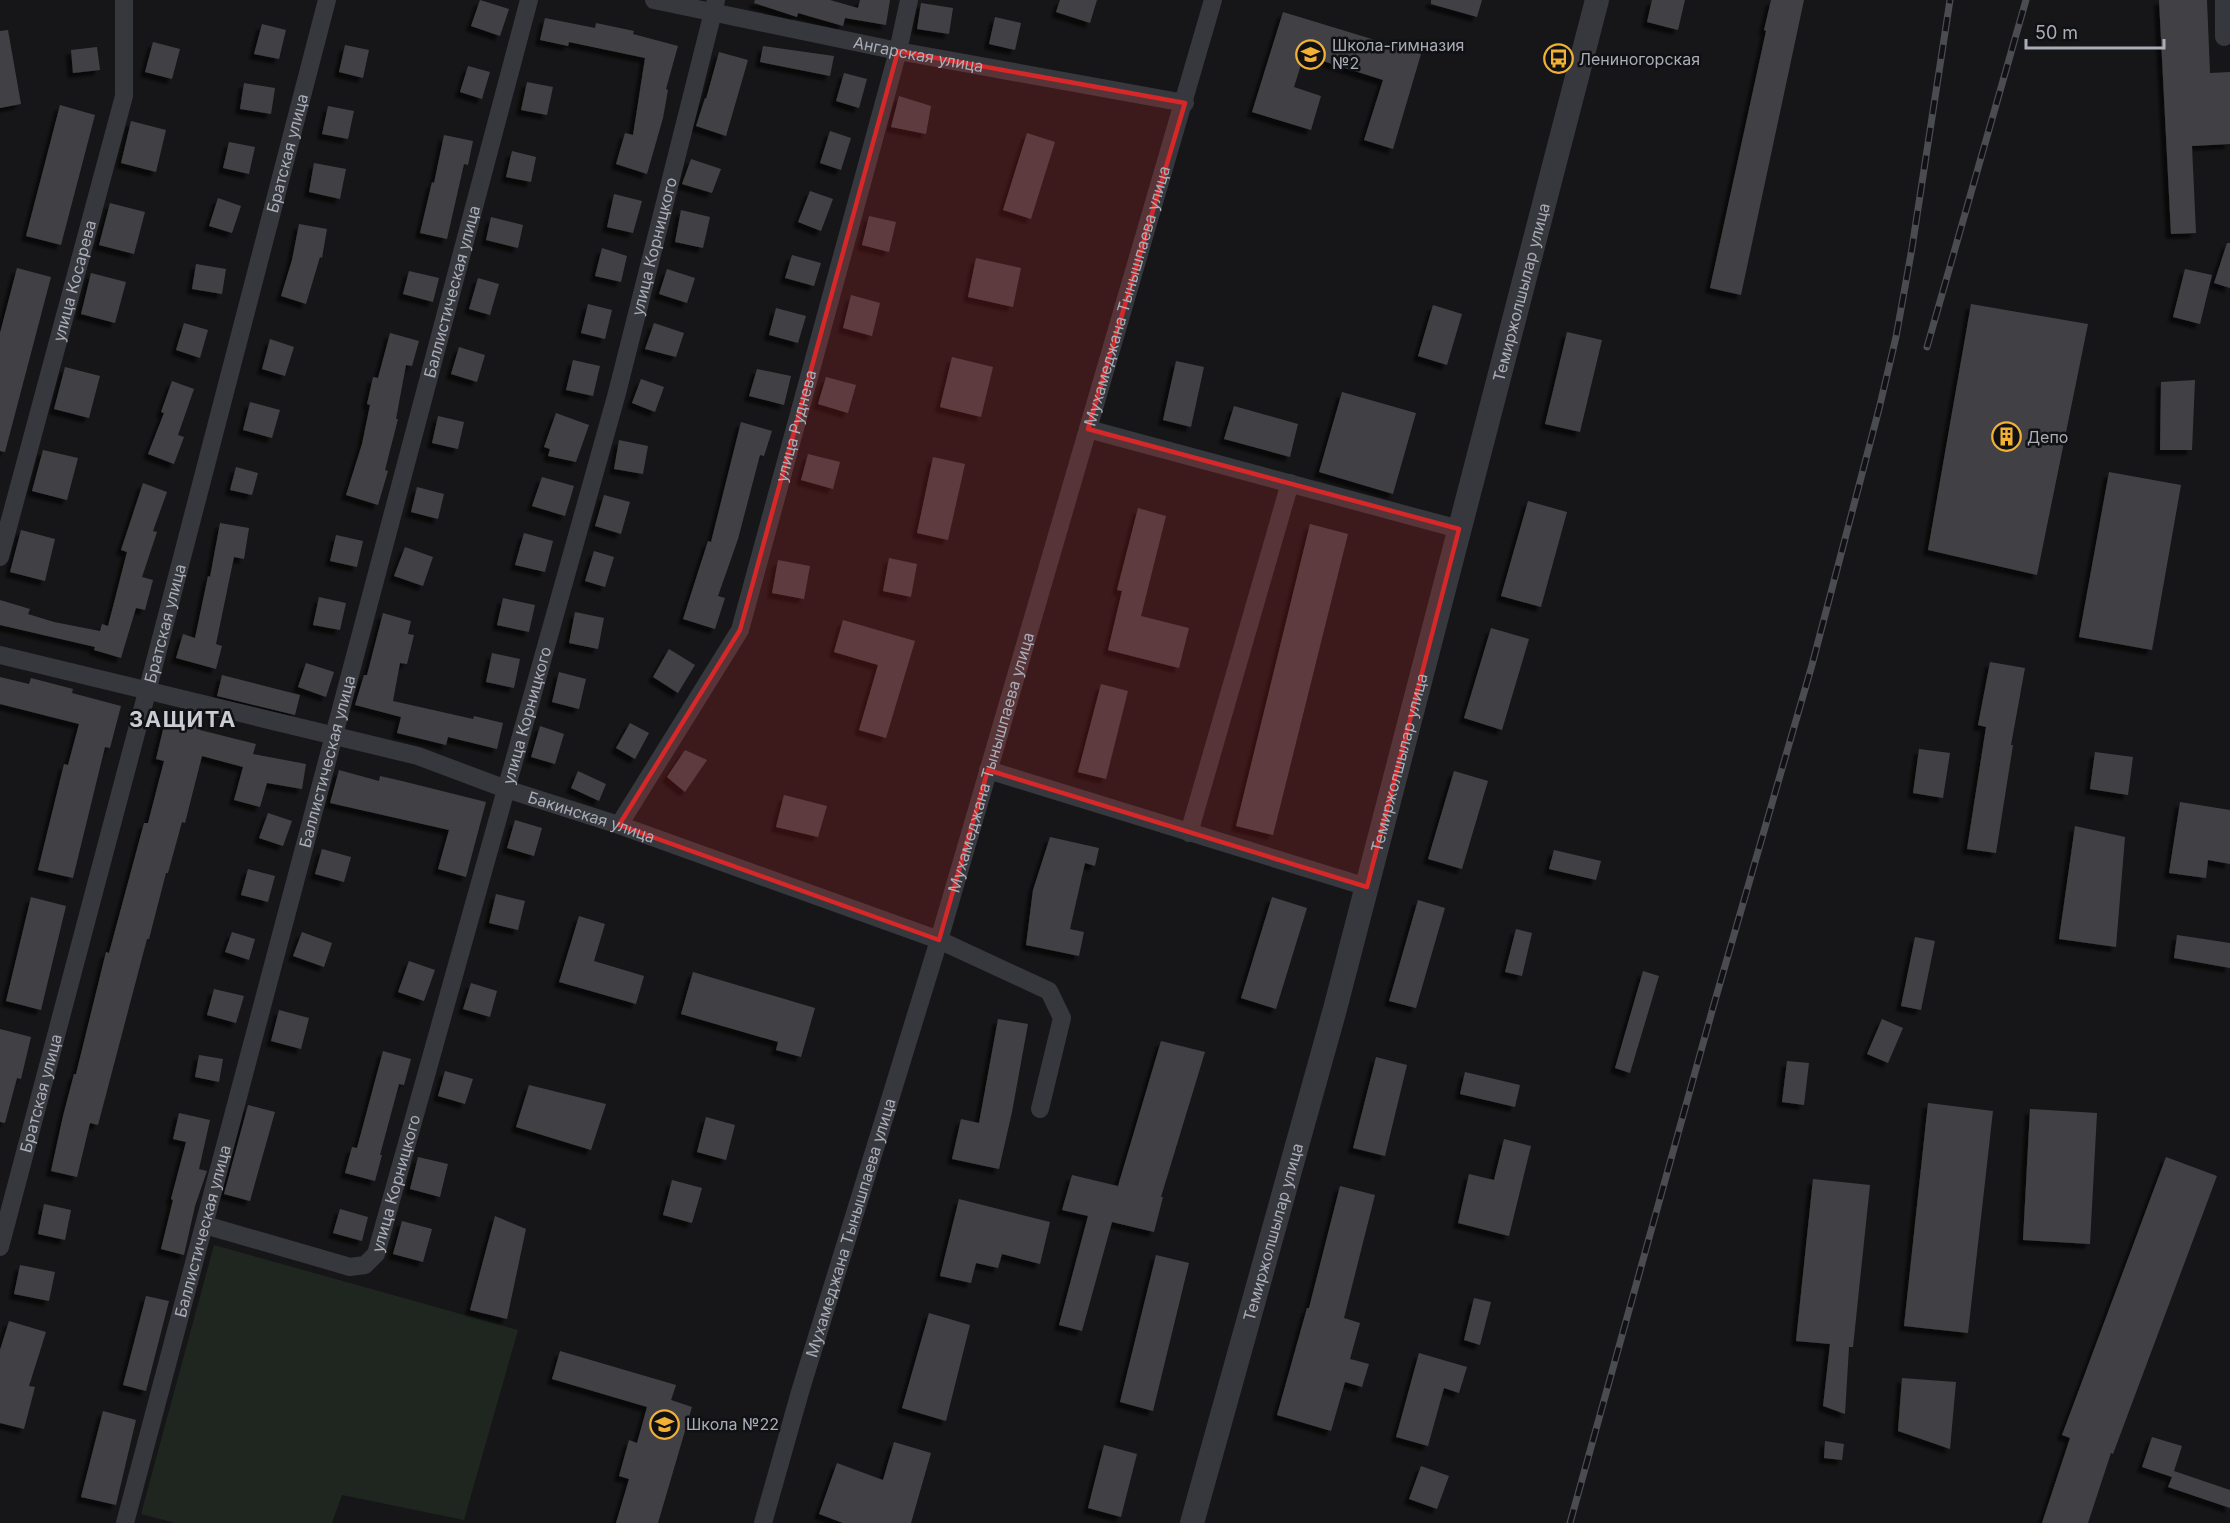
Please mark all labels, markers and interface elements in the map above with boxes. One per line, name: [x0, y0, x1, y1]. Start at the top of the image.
scale bar: [2026, 12, 2164, 50]
text: 50 m: [2035, 22, 2078, 43]
street label: Ангарская улица: [852, 32, 985, 76]
place label: Школа-гимназия №2: [1332, 35, 1464, 73]
school or university icon: Школа-гимназия №2: [1295, 38, 1327, 70]
bus stop icon: Лениногорская: [1542, 43, 1574, 75]
place label: Лениногорская: [1579, 49, 1700, 69]
street label: Братская улица: [262, 91, 312, 215]
street label: Мухамеджана Тынышпаева улица: [1079, 163, 1174, 428]
street label: улица Корницкого: [627, 175, 681, 318]
street label: Темиржолшылар улица: [1488, 201, 1554, 384]
street label: Баллистическая улица: [419, 203, 484, 380]
street label: улица Косарева: [48, 218, 100, 344]
street label: улица Руднева: [771, 368, 821, 484]
building icon: Депо: [1990, 421, 2022, 453]
place label: Депо: [2027, 427, 2068, 447]
street label: Братская улица: [140, 562, 190, 685]
street label: Мухамеджана Тынышпаева улица: [943, 630, 1038, 895]
street label: улица Корницкого: [498, 644, 556, 787]
street label: Темиржолшылар улица: [1366, 671, 1432, 854]
street label: Баллистическая улица: [295, 673, 359, 850]
district label: ЗАЩИТА: [129, 706, 237, 732]
street label: Бакинская улица: [526, 787, 658, 847]
street label: Братская улица: [15, 1032, 66, 1155]
street label: Мухамеджана Тынышпаева улица: [801, 1096, 900, 1360]
street label: улица Корницкого: [367, 1112, 425, 1255]
street label: Темиржолшылар улица: [1239, 1141, 1307, 1323]
street label: Баллистическая улица: [170, 1143, 235, 1320]
school or university icon: Школа №22: [649, 1408, 681, 1440]
place label: Школа №22: [686, 1414, 779, 1434]

